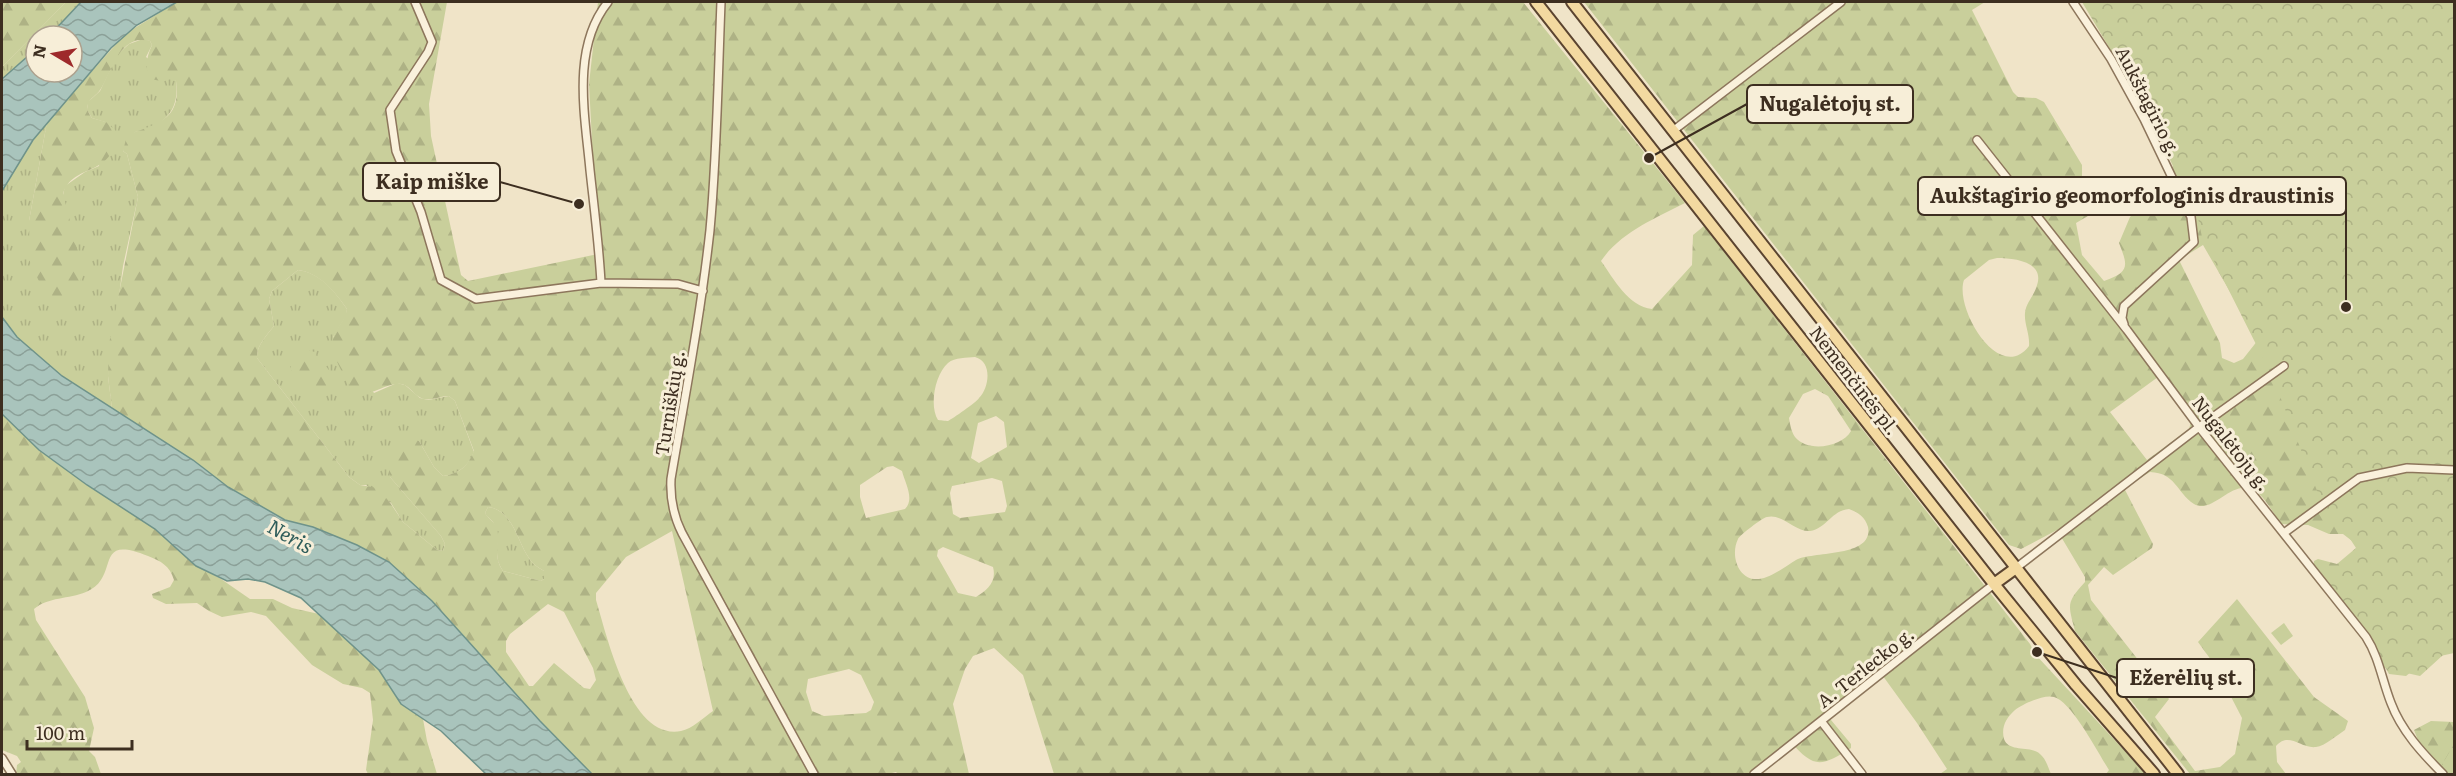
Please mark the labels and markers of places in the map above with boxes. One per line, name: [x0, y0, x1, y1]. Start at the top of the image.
callout: Nugalėtojų st.: [1747, 85, 1913, 123]
callout: Kaip miške: [363, 163, 500, 201]
callout: Aukštagirio geomorfologinis draustinis: [1918, 177, 2346, 215]
callout: Ežerėlių st.: [2117, 659, 2254, 697]

